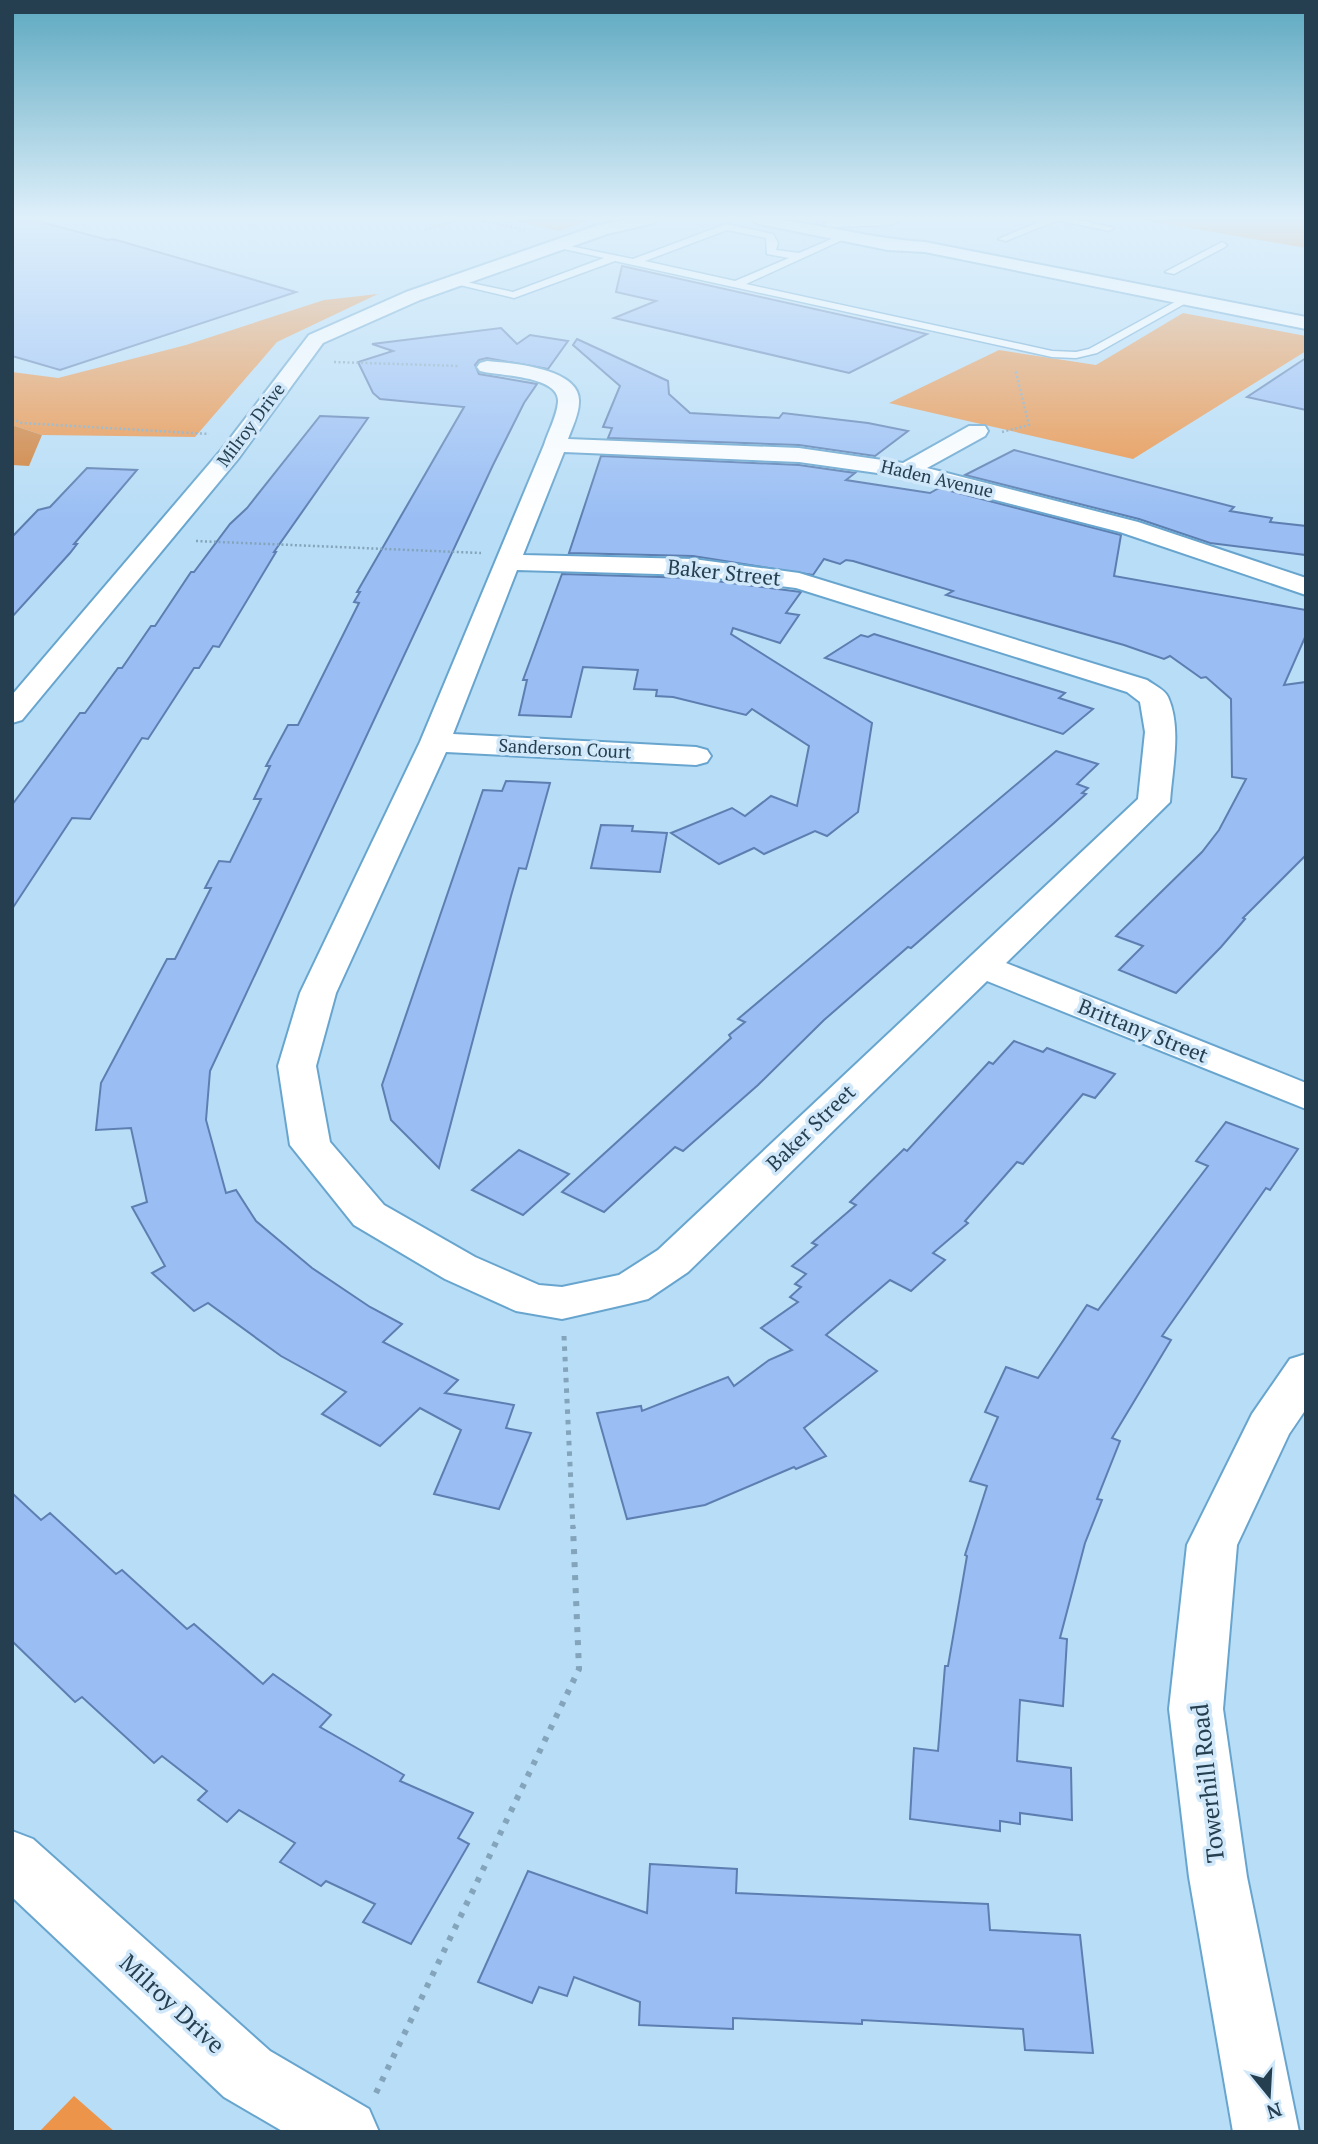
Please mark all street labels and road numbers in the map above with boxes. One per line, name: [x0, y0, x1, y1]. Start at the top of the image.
street label: Milroy Drive: [211, 377, 290, 471]
street label: Haden Avenue: [879, 453, 996, 503]
street label: Baker Street: [666, 552, 782, 592]
street label: Sanderson Court: [498, 733, 633, 763]
street label: Brittany Street: [1074, 991, 1213, 1069]
street label: Baker Street: [760, 1078, 861, 1177]
street label: Towerhill Road: [1183, 1702, 1231, 1864]
street label: Milroy Drive: [113, 1946, 232, 2060]

